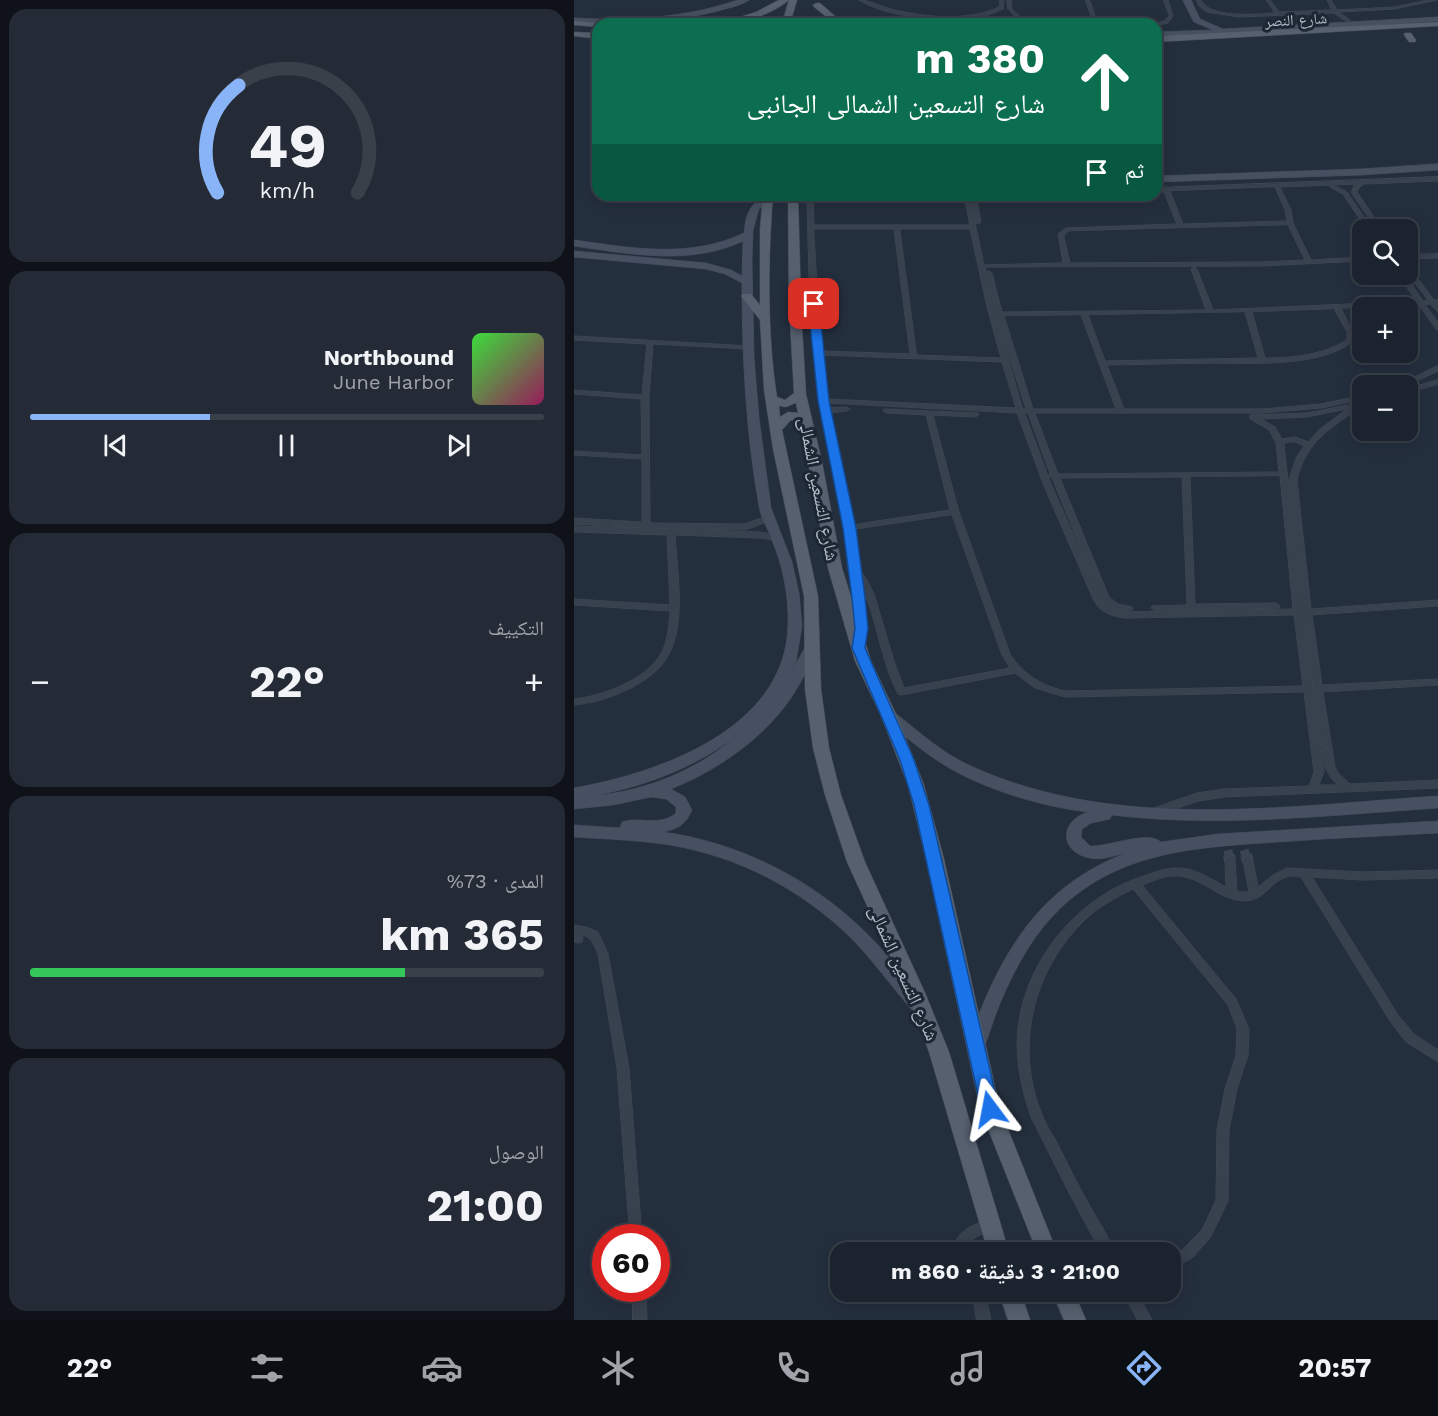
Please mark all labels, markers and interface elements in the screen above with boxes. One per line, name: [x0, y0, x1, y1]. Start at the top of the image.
street label: شارع النصر: [1263, 9, 1328, 32]
text: 380 m: [915, 34, 1045, 83]
icon: ahead: [1066, 42, 1144, 120]
text: شارع التسعين الشمالى الجانبى: [746, 88, 1045, 120]
text: 49: [248, 109, 326, 182]
icon: arrive: [1080, 156, 1113, 189]
text: ثم: [1125, 158, 1144, 183]
text: km/h: [259, 178, 315, 203]
map controls: [1352, 219, 1418, 441]
button: search: [1352, 219, 1418, 285]
pin: [788, 278, 839, 329]
icon: arrive: [797, 287, 830, 320]
button: +: [1352, 297, 1418, 363]
text: Northbound: [324, 345, 454, 370]
text: June Harbor: [333, 370, 454, 394]
button: −: [1352, 375, 1418, 441]
street label: شارع التسعين الشمالى: [794, 415, 843, 563]
icon: previous: [99, 429, 132, 462]
icon: pause: [270, 429, 303, 462]
icon: next: [442, 429, 475, 462]
text: التكييف: [488, 616, 544, 640]
text: 22°: [249, 655, 325, 708]
text: −: [30, 662, 50, 701]
text: +: [524, 662, 544, 701]
text: المدى · 73%: [447, 869, 544, 893]
street label: شارع التسعين الشمالى: [864, 902, 943, 1044]
text: 365 km: [380, 908, 544, 961]
position arrow: [958, 1077, 1022, 1141]
text: الوصول: [489, 1140, 544, 1164]
text: 21:00: [426, 1179, 544, 1232]
speed limit sign: 60: [592, 1224, 670, 1302]
text: 21:00 · 3 دقيقة · 860 m: [891, 1259, 1120, 1284]
icon: filters: [246, 1347, 288, 1389]
icon: car: [421, 1347, 463, 1389]
icon: climate: [597, 1347, 639, 1389]
icon: phone: [772, 1347, 814, 1389]
icon: music: [947, 1347, 989, 1389]
icon: directions: [1123, 1347, 1165, 1389]
text: 22°: [67, 1352, 112, 1384]
text: 20:57: [1298, 1352, 1371, 1384]

